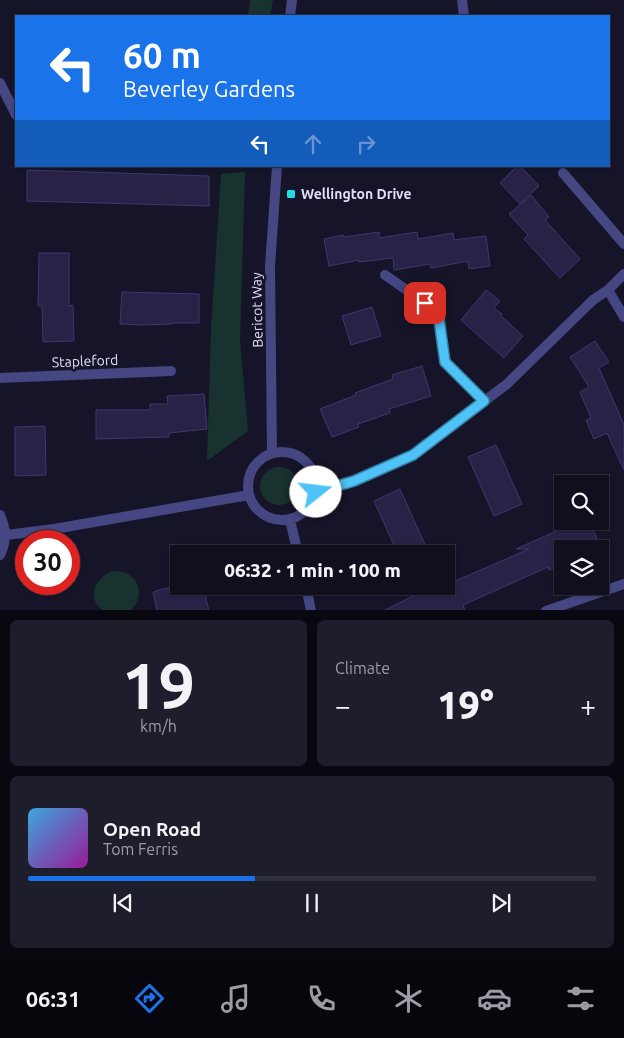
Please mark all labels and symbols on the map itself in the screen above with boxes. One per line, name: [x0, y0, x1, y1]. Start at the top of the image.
place label: Wellington Drive: [301, 186, 412, 202]
marker: Wellington Drive: [285, 188, 297, 200]
street label: Bericot Way: [248, 272, 266, 348]
pin: [404, 282, 446, 324]
street label: Stapleford: [51, 352, 119, 370]
position arrow: [289, 465, 341, 517]
speed limit sign: 30: [15, 530, 80, 595]

